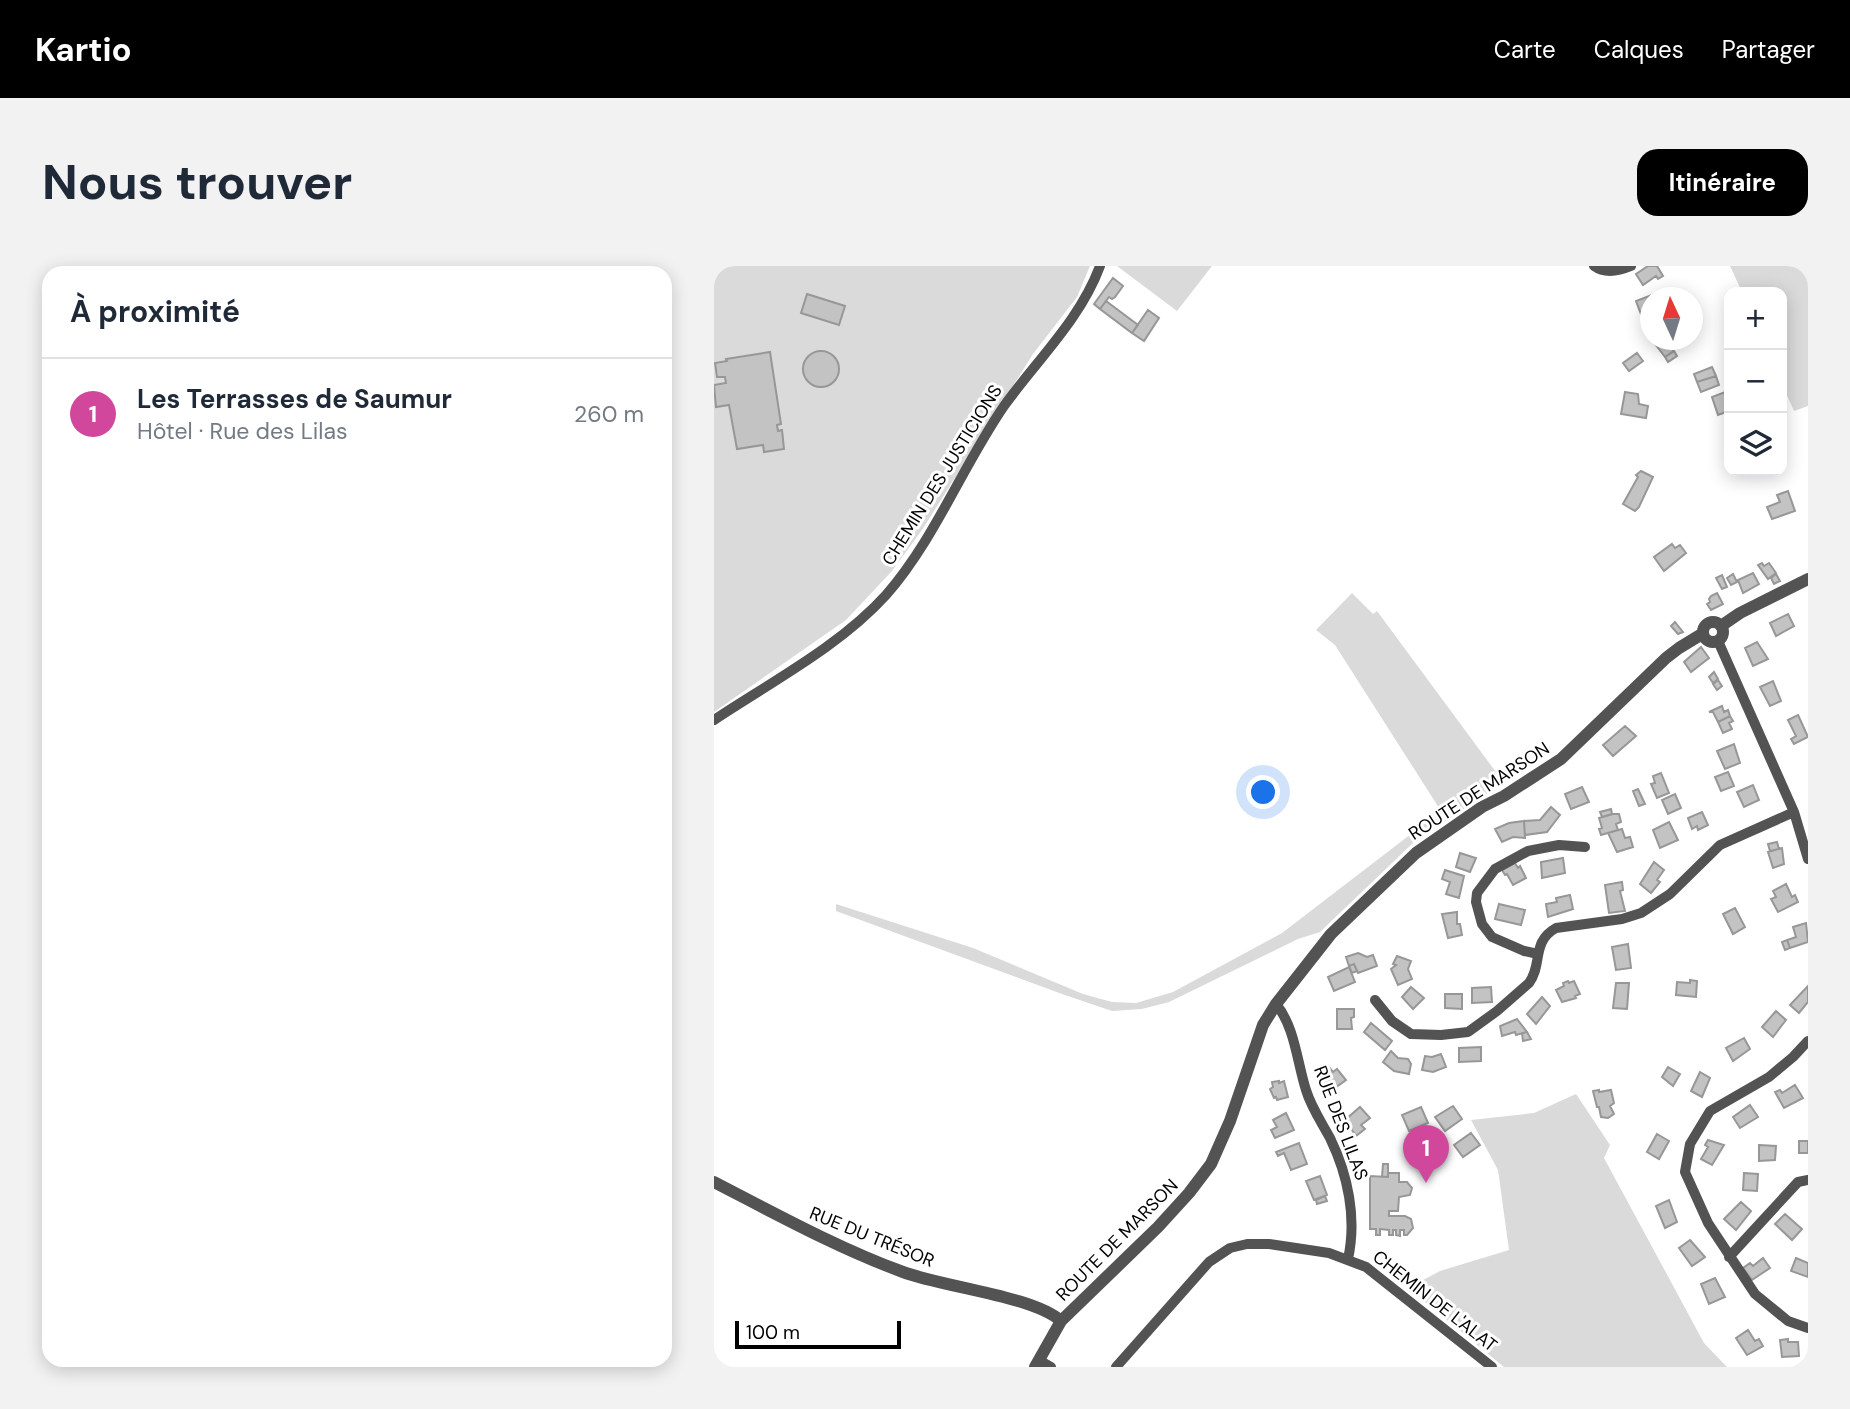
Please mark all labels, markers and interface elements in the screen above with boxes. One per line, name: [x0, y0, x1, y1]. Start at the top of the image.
text: Kartio: [35, 28, 132, 71]
text: Carte: [1494, 34, 1556, 65]
text: Calques: [1594, 34, 1684, 65]
text: Partager: [1722, 34, 1815, 65]
button: Itinéraire: [1637, 149, 1808, 216]
text: Nous trouver: [42, 150, 352, 214]
north arrow: [1640, 287, 1703, 350]
map controls: [1724, 287, 1787, 476]
button: +: [1724, 287, 1787, 350]
text: À proximité: [70, 292, 240, 331]
button: −: [1724, 350, 1787, 413]
street label: CHEMIN DES JUSTICIONS: [876, 380, 1008, 570]
text: Les Terrasses de Saumur: [137, 382, 452, 416]
text: 1: [89, 399, 97, 429]
text: 260 m: [574, 399, 644, 429]
button: layers: [1724, 413, 1787, 476]
text: Hôtel · Rue des Lilas: [137, 416, 348, 446]
street label: ROUTE DE MARSON: [1404, 736, 1554, 846]
your location: [1246, 775, 1280, 809]
street label: RUE DES LILAS: [1308, 1062, 1374, 1184]
pin: 1: [1403, 1125, 1449, 1183]
street label: ROUTE DE MARSON: [1051, 1174, 1183, 1306]
street label: RUE DU TRÉSOR: [806, 1201, 938, 1273]
street label: CHEMIN DE L'ALAT: [1368, 1245, 1502, 1357]
scale bar: [735, 1318, 901, 1350]
text: 100 m: [746, 1320, 800, 1345]

